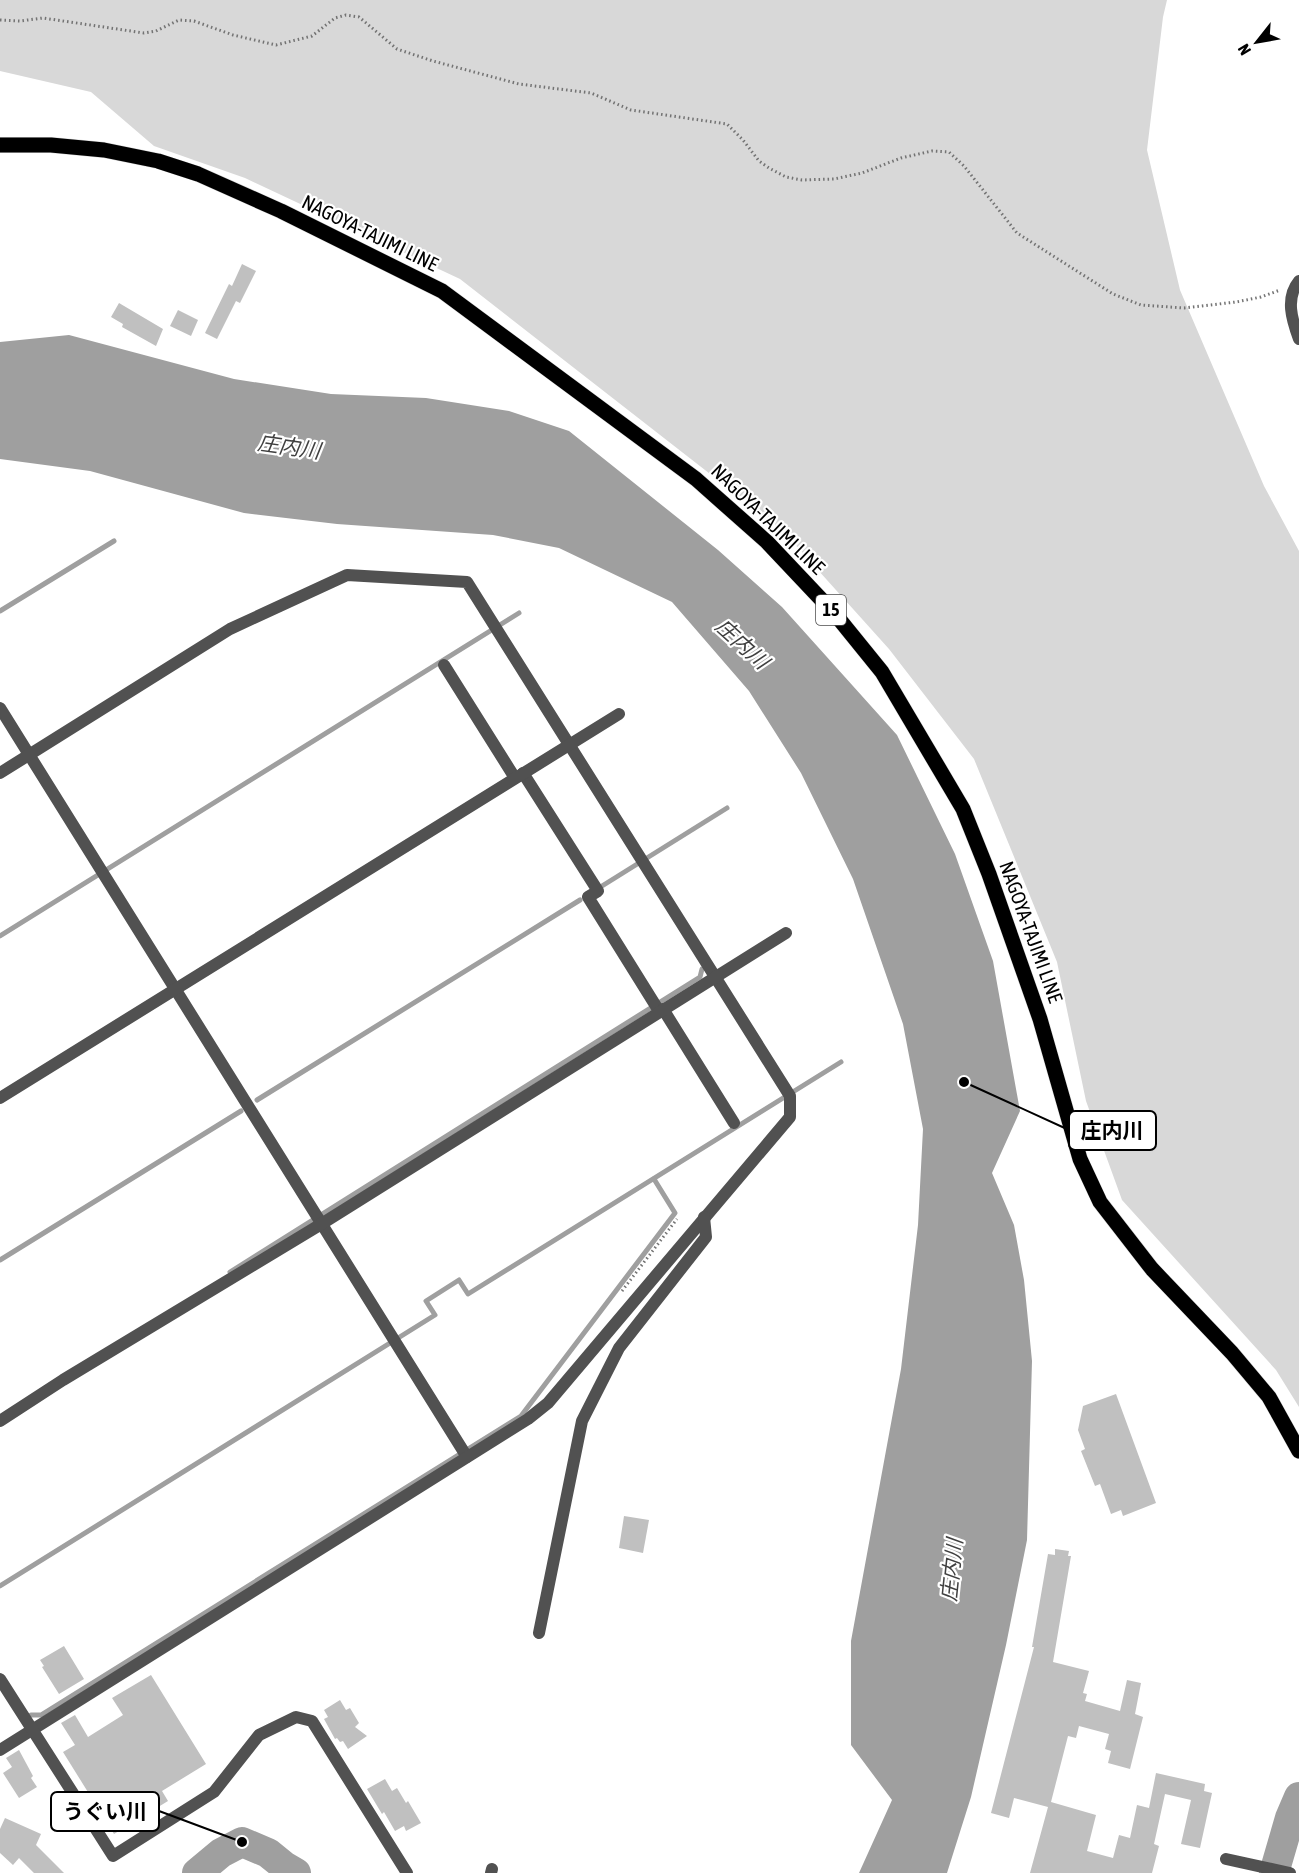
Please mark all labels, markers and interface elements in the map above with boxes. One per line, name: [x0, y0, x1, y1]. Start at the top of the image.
north arrow: [1227, 12, 1287, 72]
text: N: [1234, 41, 1254, 58]
street label: NAGOYA-TAJIMI LINE: [298, 190, 442, 276]
water label: 庄内川: [256, 430, 324, 463]
street label: NAGOYA-TAJIMI LINE: [707, 459, 830, 579]
road number: 15: [816, 595, 846, 625]
water label: 庄内川: [711, 613, 776, 675]
street label: NAGOYA-TAJIMI LINE: [995, 858, 1068, 1006]
callout: 庄内川: [1069, 1111, 1156, 1150]
text: 庄内川: [1081, 1118, 1144, 1142]
water label: 庄内川: [936, 1535, 966, 1602]
callout: うぐい川: [51, 1792, 159, 1831]
text: うぐい川: [63, 1799, 147, 1823]

